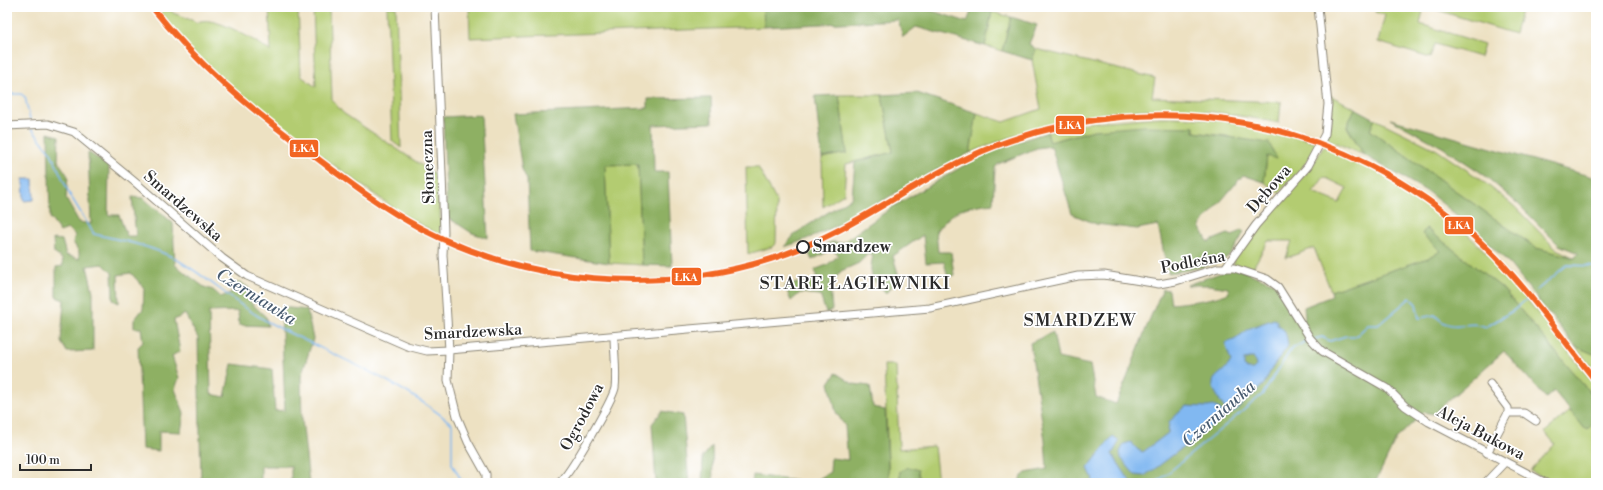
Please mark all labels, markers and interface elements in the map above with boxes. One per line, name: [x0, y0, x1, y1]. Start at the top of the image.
line badge: ŁKA: [1055, 115, 1085, 135]
text: ŁKA: [1058, 119, 1083, 133]
street label: Słoneczna: [417, 129, 439, 204]
line badge: ŁKA: [289, 139, 319, 158]
text: ŁKA: [292, 142, 317, 156]
street label: Dębowa: [1243, 160, 1296, 217]
street label: Smardzewska: [139, 166, 227, 246]
line badge: ŁKA: [1444, 216, 1474, 235]
text: ŁKA: [1447, 219, 1472, 233]
place label: Smardzew: [813, 237, 892, 257]
marker: Smardzew: [796, 240, 810, 254]
street label: Podleśna: [1159, 246, 1228, 278]
water label: Czerniawka: [212, 264, 301, 331]
line badge: ŁKA: [671, 267, 702, 286]
text: ŁKA: [674, 271, 699, 285]
district label: STARE ŁAGIEWNIKI: [759, 272, 951, 295]
district label: SMARDZEW: [1024, 309, 1137, 332]
street label: Smardzewska: [423, 319, 523, 345]
water label: Czerniawka: [1178, 376, 1261, 452]
street label: Ogrodowa: [556, 379, 609, 454]
street label: Aleja Bukowa: [1433, 401, 1529, 465]
scale bar: [20, 446, 91, 472]
text: 100 m: [26, 453, 60, 468]

